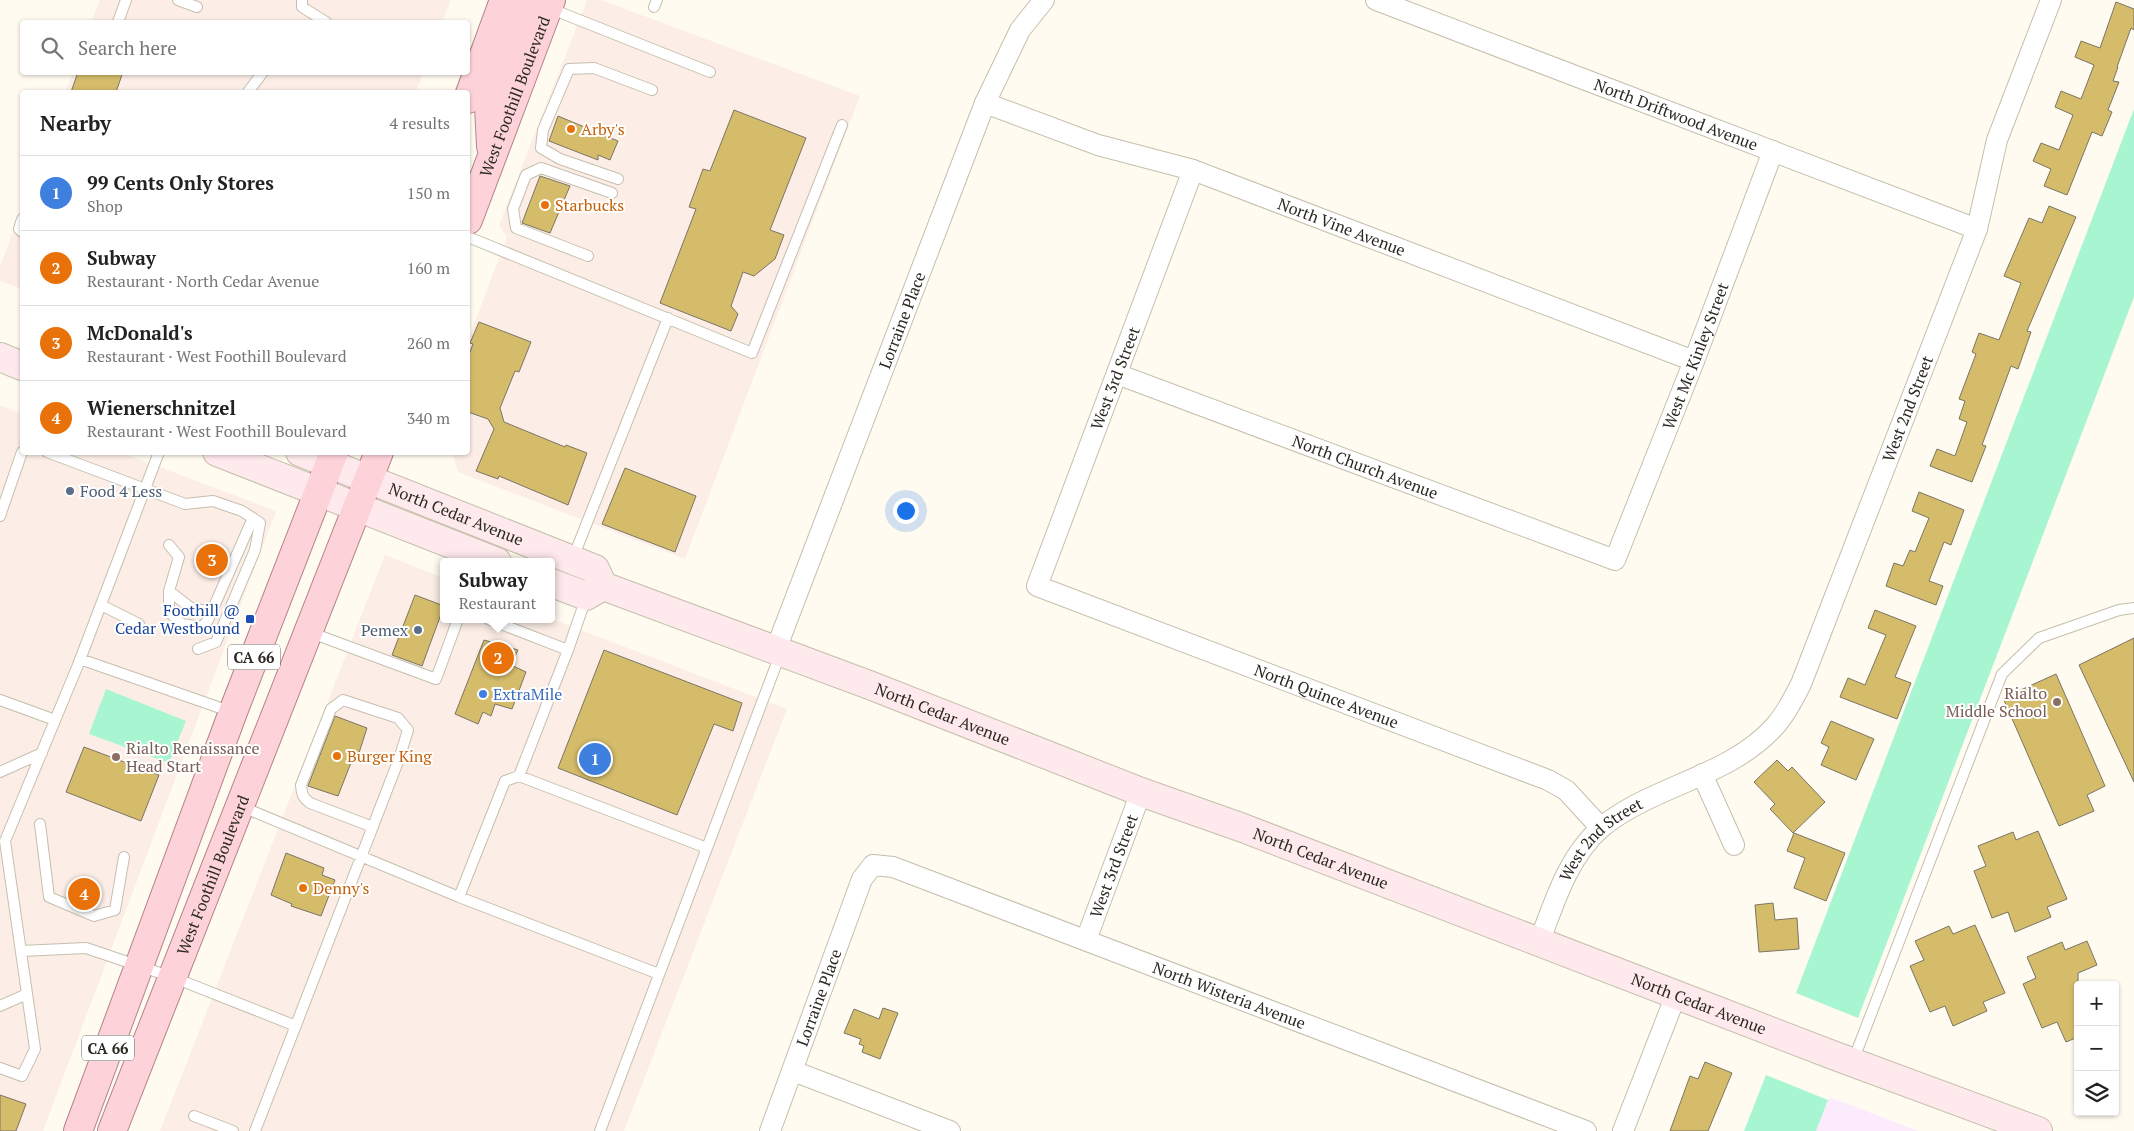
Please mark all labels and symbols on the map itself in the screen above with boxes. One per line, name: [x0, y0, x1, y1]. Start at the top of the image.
street label: West Foothill Boulevard: [474, 13, 555, 180]
street label: North Driftwood Avenue: [1591, 73, 1761, 155]
place label: Arby's: [581, 118, 625, 140]
marker: Arby's: [565, 123, 577, 135]
street label: North Vine Avenue: [1275, 192, 1409, 261]
place label: Starbucks: [555, 194, 624, 216]
marker: Starbucks: [539, 199, 551, 211]
street label: Lorraine Place: [873, 269, 930, 372]
street label: West Mc Kinley Street: [1657, 279, 1734, 433]
street label: West 3rd Street: [1085, 323, 1145, 433]
street label: West 2nd Street: [1877, 352, 1938, 465]
street label: North Church Avenue: [1289, 429, 1441, 504]
street label: North Cedar Avenue: [386, 477, 527, 551]
place label: Food 4 Less: [80, 480, 162, 502]
marker: Food 4 Less: [64, 485, 76, 497]
your location: [893, 498, 919, 524]
pin: 3: [196, 541, 228, 579]
place label: Foothill @ Cedar Westbound: [115, 599, 240, 639]
marker: Foothill @ Cedar Westbound: [244, 613, 256, 625]
place label: Pemex: [361, 619, 409, 641]
marker: Pemex: [412, 624, 424, 636]
pin: 2: [482, 639, 514, 677]
road number: CA 66: [228, 644, 280, 670]
street label: North Quince Avenue: [1251, 659, 1402, 733]
street label: North Cedar Avenue: [872, 677, 1013, 750]
place label: Rialto Middle School: [1946, 682, 2047, 722]
place label: ExtraMile: [493, 683, 562, 705]
marker: ExtraMile: [477, 688, 489, 700]
marker: Rialto Middle School: [2051, 696, 2063, 708]
place label: Rialto Renaissance Head Start: [126, 737, 260, 777]
pin: 1: [579, 740, 611, 778]
place label: Burger King: [347, 745, 432, 767]
marker: Burger King: [331, 750, 343, 762]
marker: Rialto Renaissance Head Start: [110, 751, 122, 763]
street label: West Foothill Boulevard: [171, 792, 254, 958]
street label: West 2nd Street: [1554, 792, 1646, 885]
street label: West 3rd Street: [1084, 811, 1143, 921]
street label: North Cedar Avenue: [1250, 822, 1392, 894]
pin: 4: [68, 875, 100, 913]
place label: Denny's: [313, 877, 370, 899]
marker: Denny's: [297, 882, 309, 894]
street label: Lorraine Place: [791, 946, 847, 1049]
street label: North Wisteria Avenue: [1150, 956, 1309, 1034]
street label: North Cedar Avenue: [1628, 968, 1770, 1040]
road number: CA 66: [82, 1036, 134, 1060]

